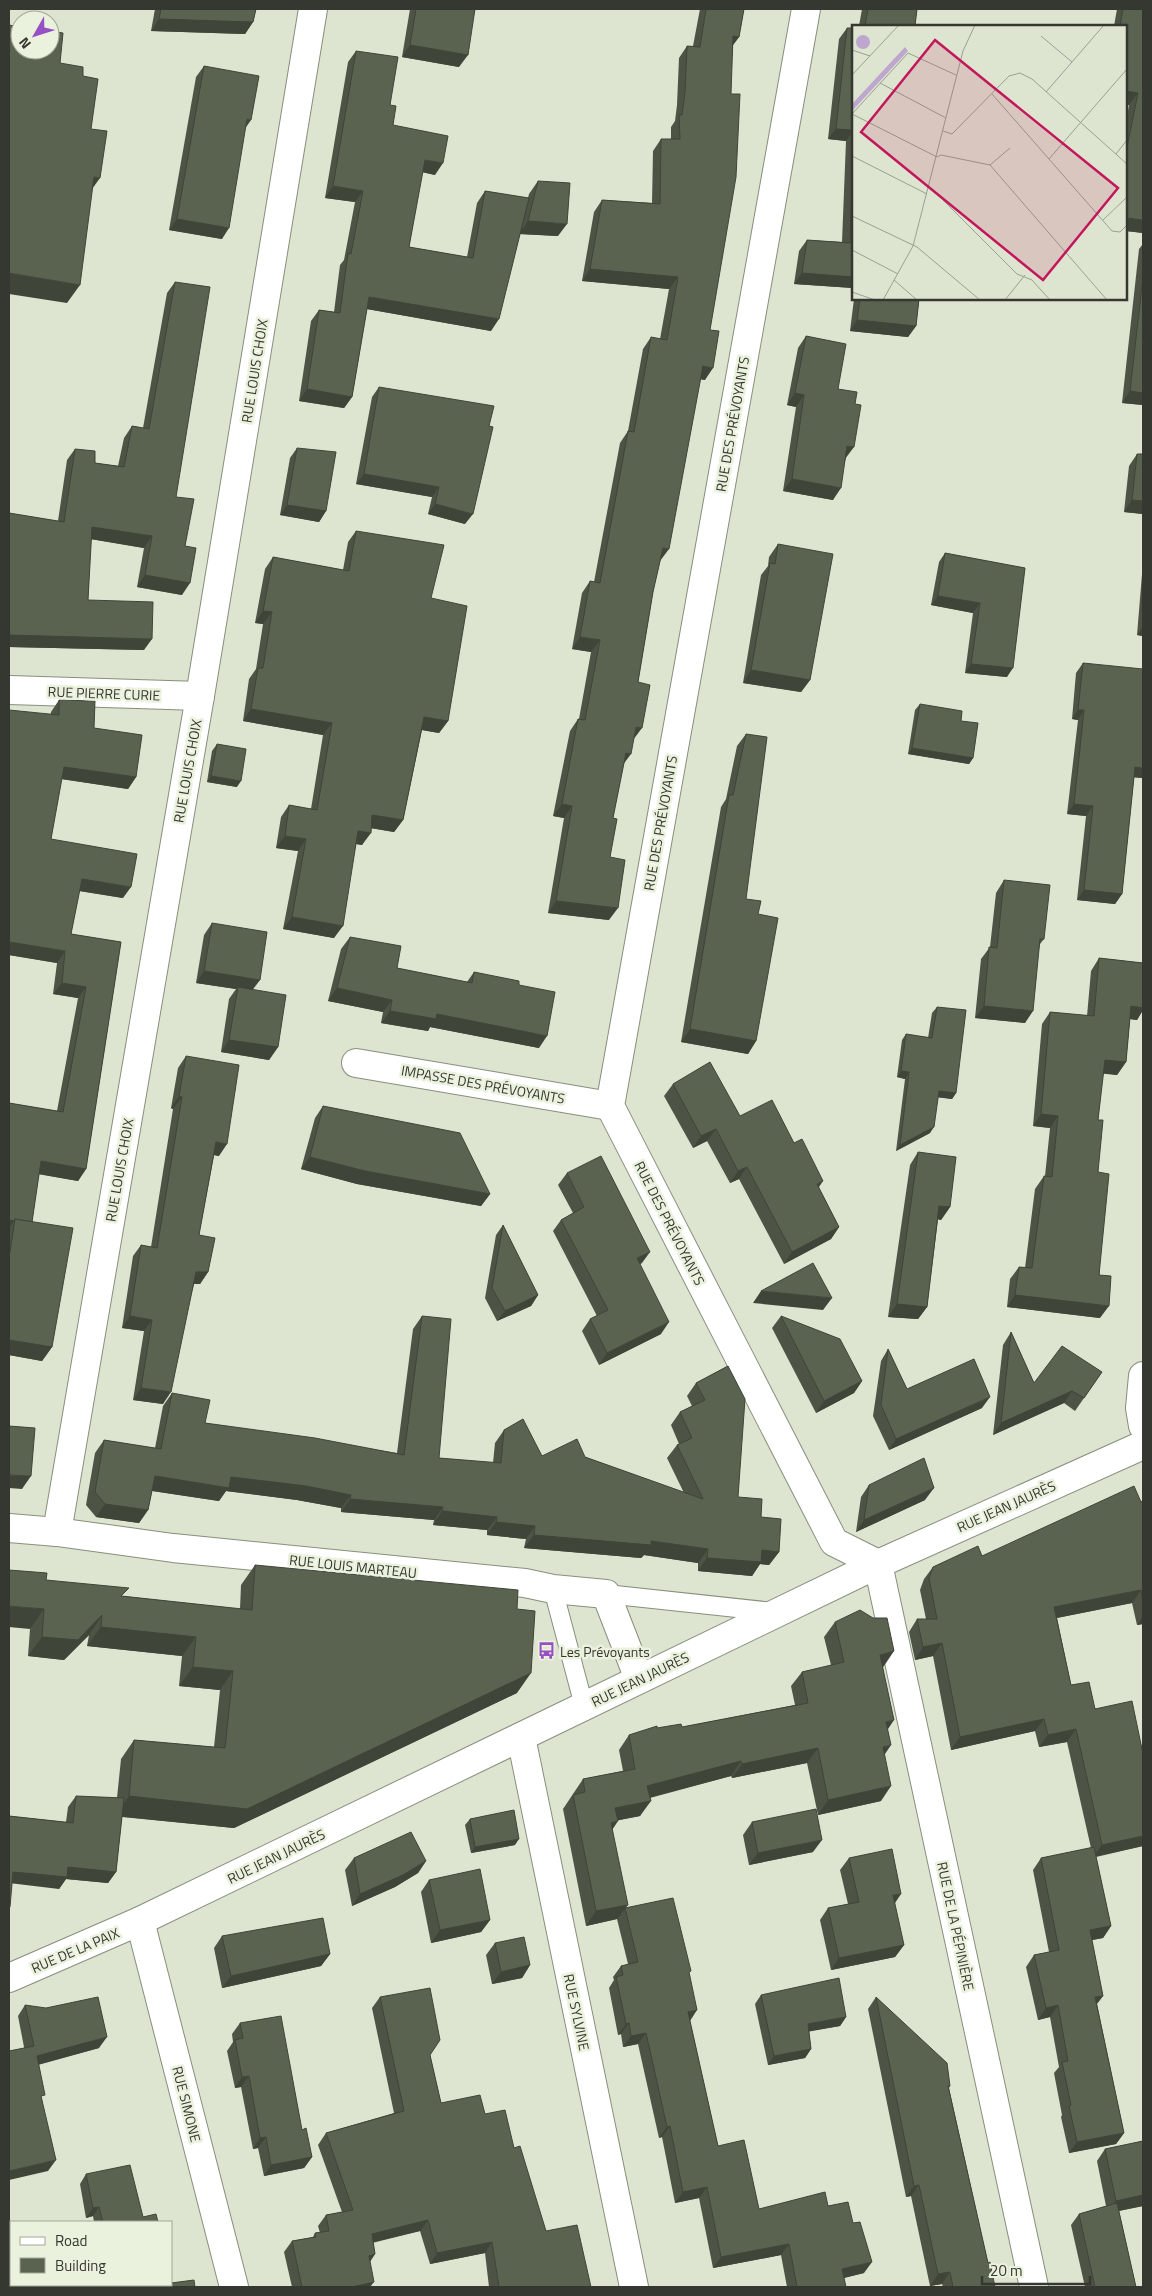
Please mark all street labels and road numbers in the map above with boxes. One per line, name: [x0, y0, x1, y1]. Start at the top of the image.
street label: RUE LOUIS CHOIX: [235, 317, 273, 424]
street label: RUE DES PRÉVOYANTS: [710, 355, 754, 493]
street label: RUE PIERRE CURIE: [47, 681, 161, 705]
street label: RUE LOUIS CHOIX: [168, 717, 206, 824]
street label: RUE DES PRÉVOYANTS: [638, 754, 682, 892]
street label: IMPASSE DES PRÉVOYANTS: [400, 1059, 566, 1109]
street label: RUE LOUIS CHOIX: [100, 1116, 138, 1223]
street label: RUE DES PRÉVOYANTS: [630, 1157, 710, 1289]
street label: RUE JEAN JAURÈS: [953, 1475, 1059, 1537]
street label: RUE LOUIS MARTEAU: [288, 1549, 418, 1583]
street label: RUE JEAN JAURÈS: [588, 1646, 692, 1712]
street label: RUE JEAN JAURÈS: [224, 1823, 328, 1889]
street label: RUE DE LA PÉPINIÈRE: [932, 1860, 980, 1993]
street label: RUE DE LA PAIX: [28, 1922, 122, 1978]
street label: RUE SYLVINE: [559, 1972, 595, 2053]
street label: RUE SIMONE: [167, 2064, 207, 2144]

